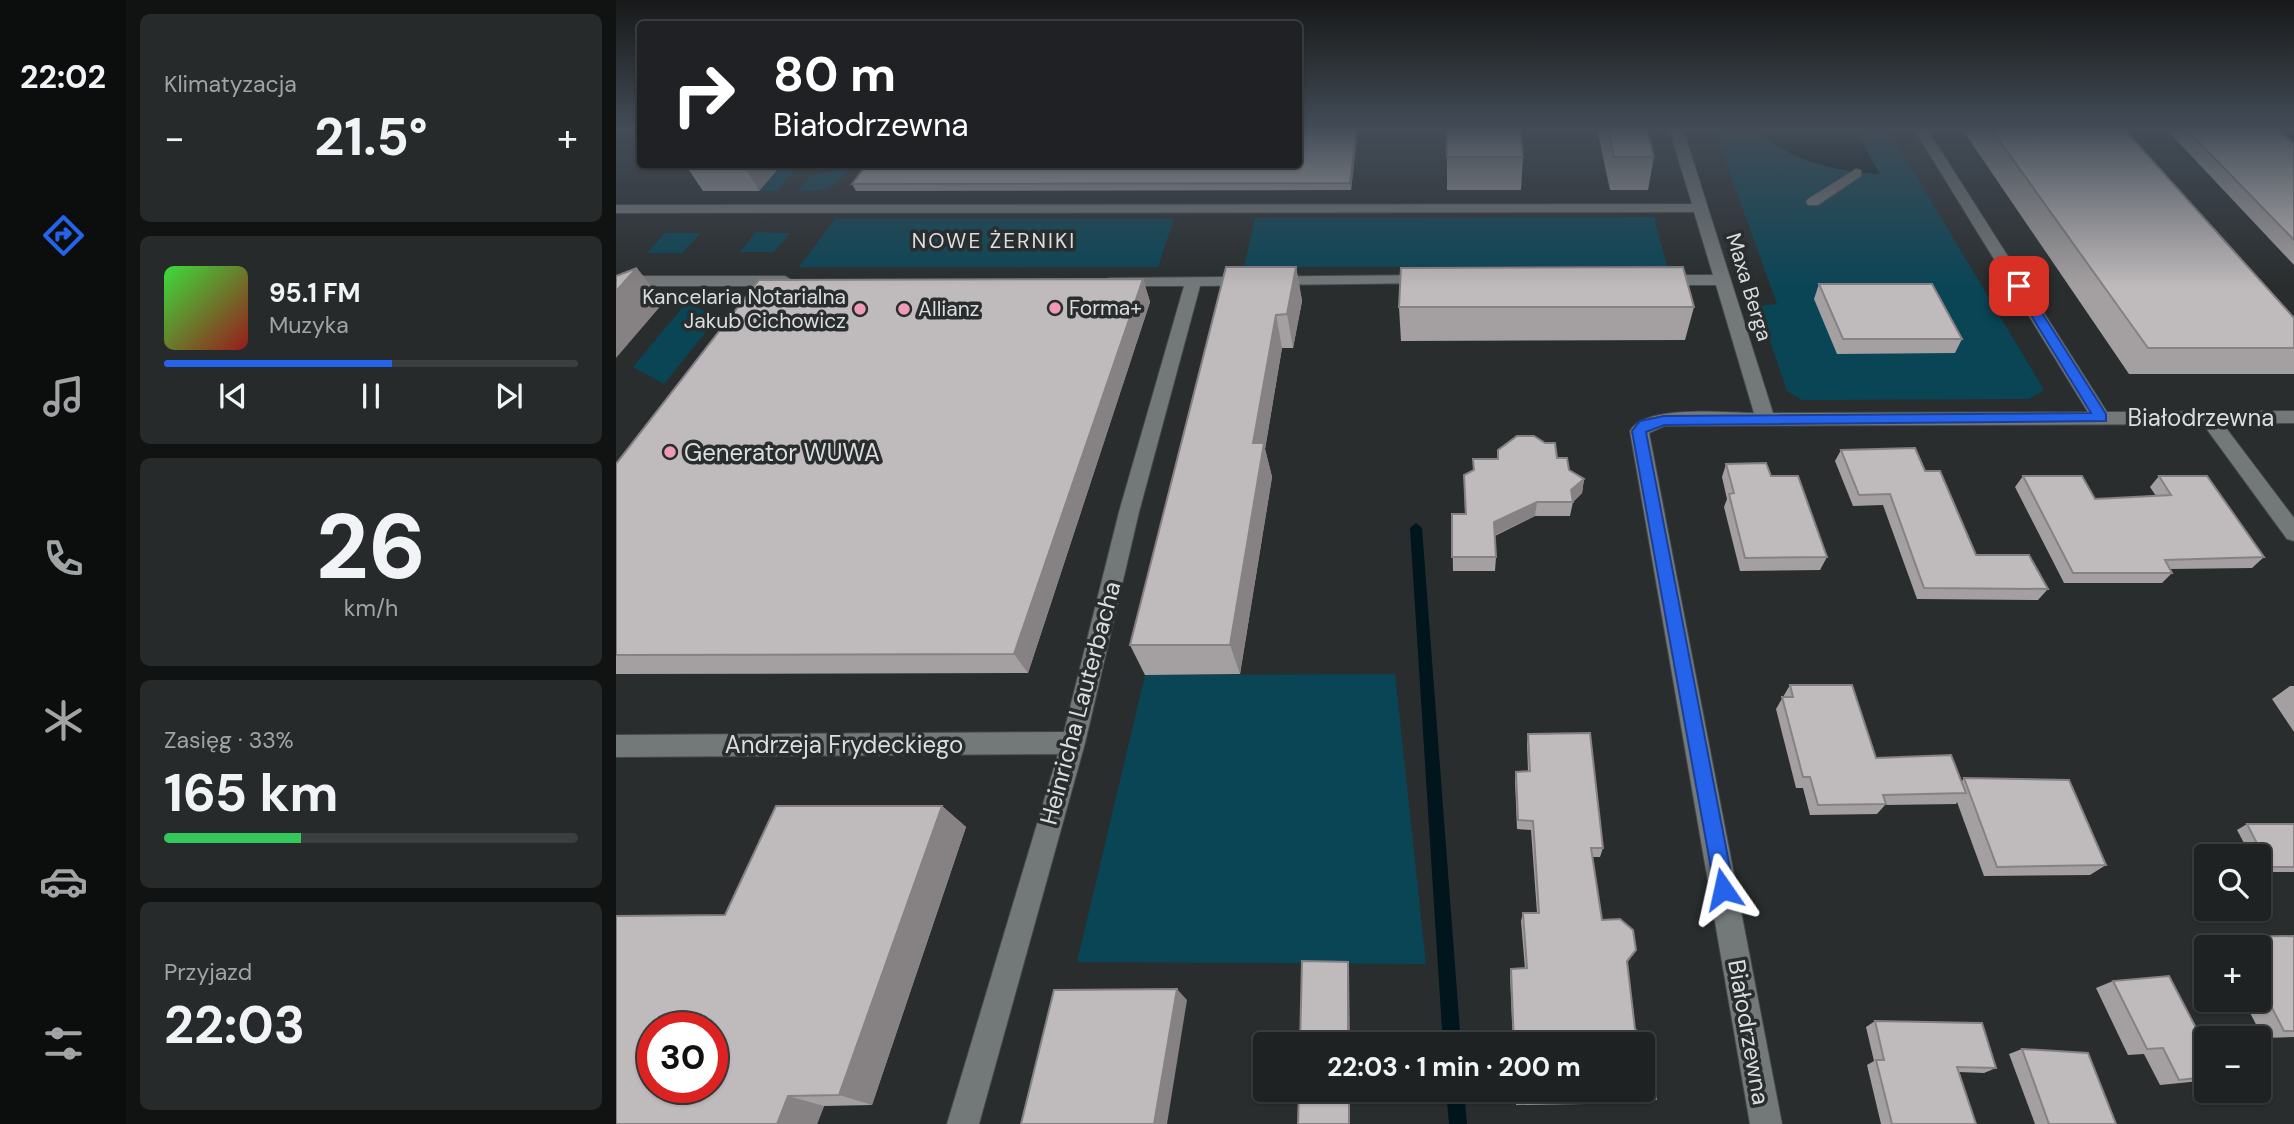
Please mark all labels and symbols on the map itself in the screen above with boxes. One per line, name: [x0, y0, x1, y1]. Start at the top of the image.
district label: NOWE ŻERNIKI: [912, 227, 1076, 255]
street label: Maxa Berga: [1719, 229, 1779, 345]
pin: [1989, 256, 2049, 316]
place label: Kancelaria Notarialna Jakub Cichowicz: [642, 283, 846, 335]
place label: Forma+: [1069, 294, 1142, 322]
place label: Allianz: [918, 295, 979, 323]
marker: Forma+: [1047, 300, 1063, 316]
marker: Kancelaria Notarialna Jakub Cichowicz: [852, 301, 868, 317]
marker: Allianz: [896, 301, 912, 317]
street label: Białodrzewna: [2128, 402, 2274, 433]
place label: Generator WUWA: [684, 437, 880, 468]
marker: Generator WUWA: [662, 444, 678, 460]
street label: Heinricha Lauterbacha: [1033, 578, 1127, 828]
street label: Andrzeja Frydeckiego: [725, 729, 963, 760]
position arrow: [1686, 852, 1760, 926]
street label: Białodrzewna: [1721, 957, 1777, 1107]
speed limit sign: 30: [637, 1012, 728, 1103]

